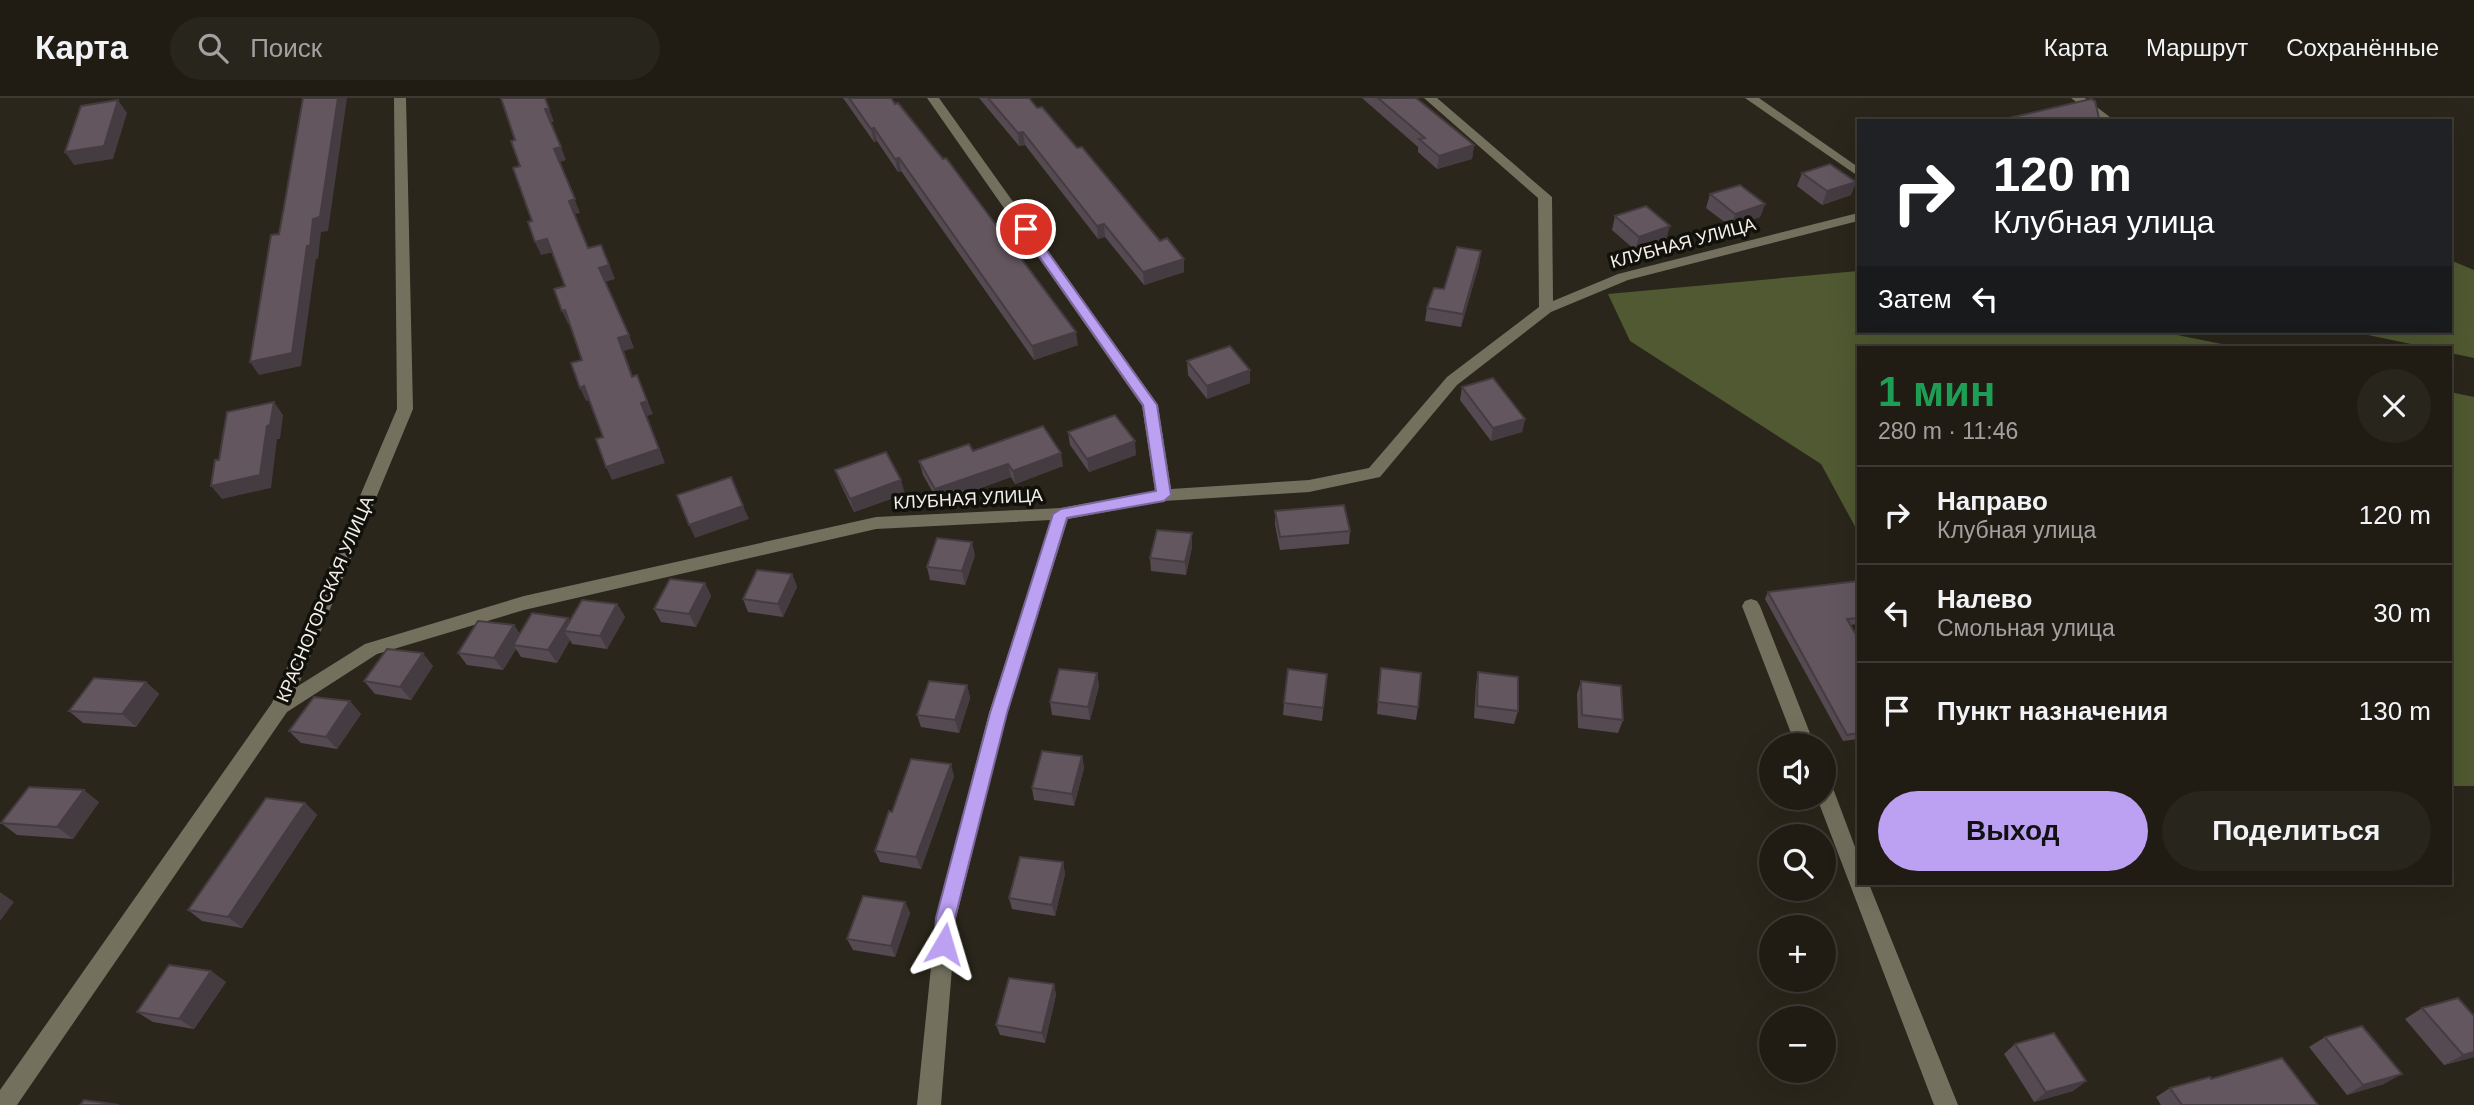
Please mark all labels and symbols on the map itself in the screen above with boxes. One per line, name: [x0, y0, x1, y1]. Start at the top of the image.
pin: [996, 199, 1056, 259]
street label: КЛУБНАЯ УЛИЦА: [1608, 214, 1758, 272]
street label: КЛУБНАЯ УЛИЦА: [893, 485, 1043, 513]
street label: КРАСНОГОРСКАЯ УЛИЦА: [272, 493, 378, 705]
position arrow: [907, 907, 981, 981]

